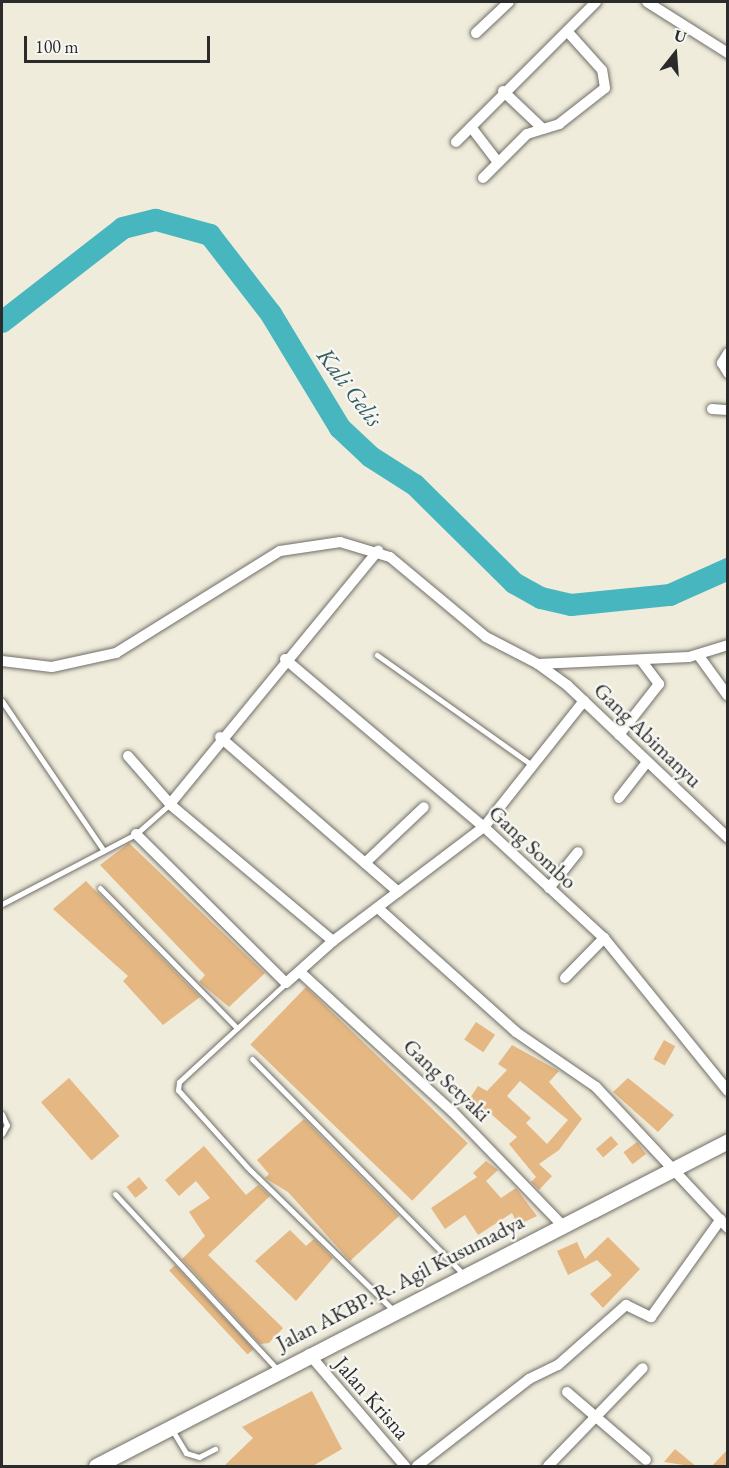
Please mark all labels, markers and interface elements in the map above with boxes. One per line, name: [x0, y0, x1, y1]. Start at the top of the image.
scale bar: [27, 24, 213, 62]
north arrow: [645, 24, 705, 84]
text: U: [672, 25, 689, 48]
text: 100 m: [35, 35, 79, 58]
water label: Kali Gelis: [311, 342, 389, 432]
street label: Gang Abimanyu: [588, 677, 708, 793]
street label: Gang Sombo: [483, 800, 583, 894]
street label: Gang Setyaki: [398, 1033, 496, 1127]
street label: Jalan AKBP. R. Agil Kusumadya: [272, 1208, 528, 1356]
street label: Jalan Krisna: [329, 1351, 415, 1445]

